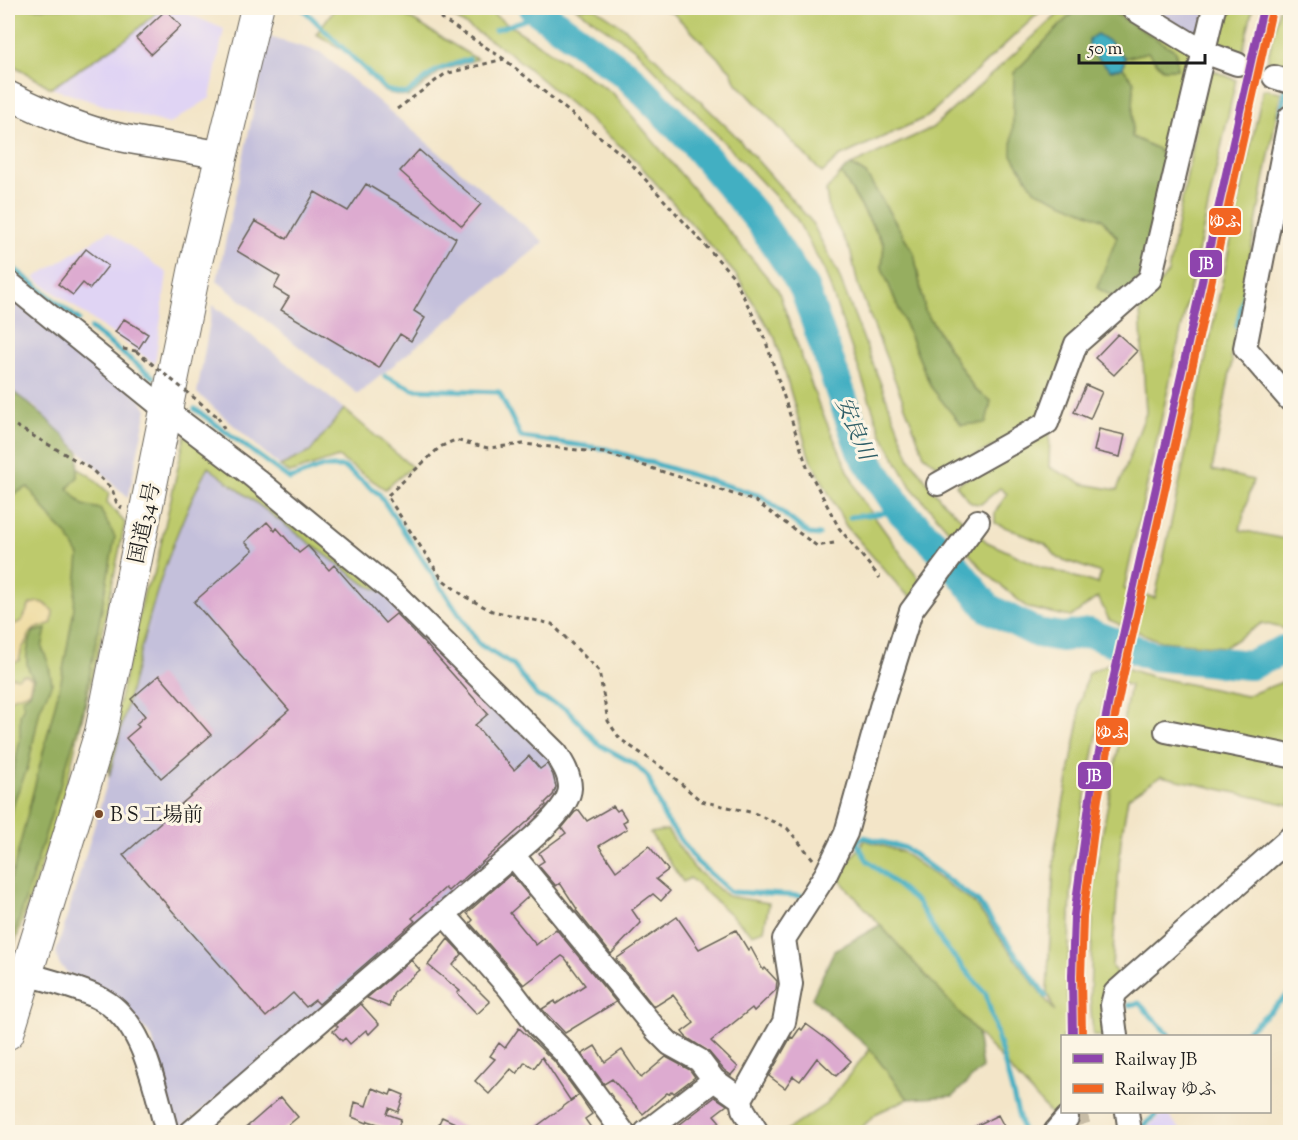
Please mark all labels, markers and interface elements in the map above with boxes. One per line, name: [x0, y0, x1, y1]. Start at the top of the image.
scale bar: [1079, 27, 1205, 65]
text: 50 m: [1087, 37, 1123, 63]
line badge: ゆふ: [1208, 207, 1242, 236]
text: ゆふ: [1209, 212, 1241, 235]
line badge: JB: [1189, 249, 1223, 278]
text: JB: [1197, 254, 1213, 277]
water label: 安良川: [826, 393, 882, 468]
street label: 国道34号: [123, 480, 169, 567]
line badge: ゆふ: [1095, 717, 1129, 746]
text: ゆふ: [1096, 723, 1128, 746]
line badge: JB: [1077, 761, 1112, 790]
text: JB: [1085, 766, 1101, 789]
place label: B S 工場前: [110, 802, 203, 831]
marker: B S 工場前: [93, 808, 105, 820]
legend: [1061, 1035, 1271, 1113]
text: Railway JB: [1115, 1048, 1197, 1074]
text: Railway ゆふ: [1115, 1078, 1216, 1104]

